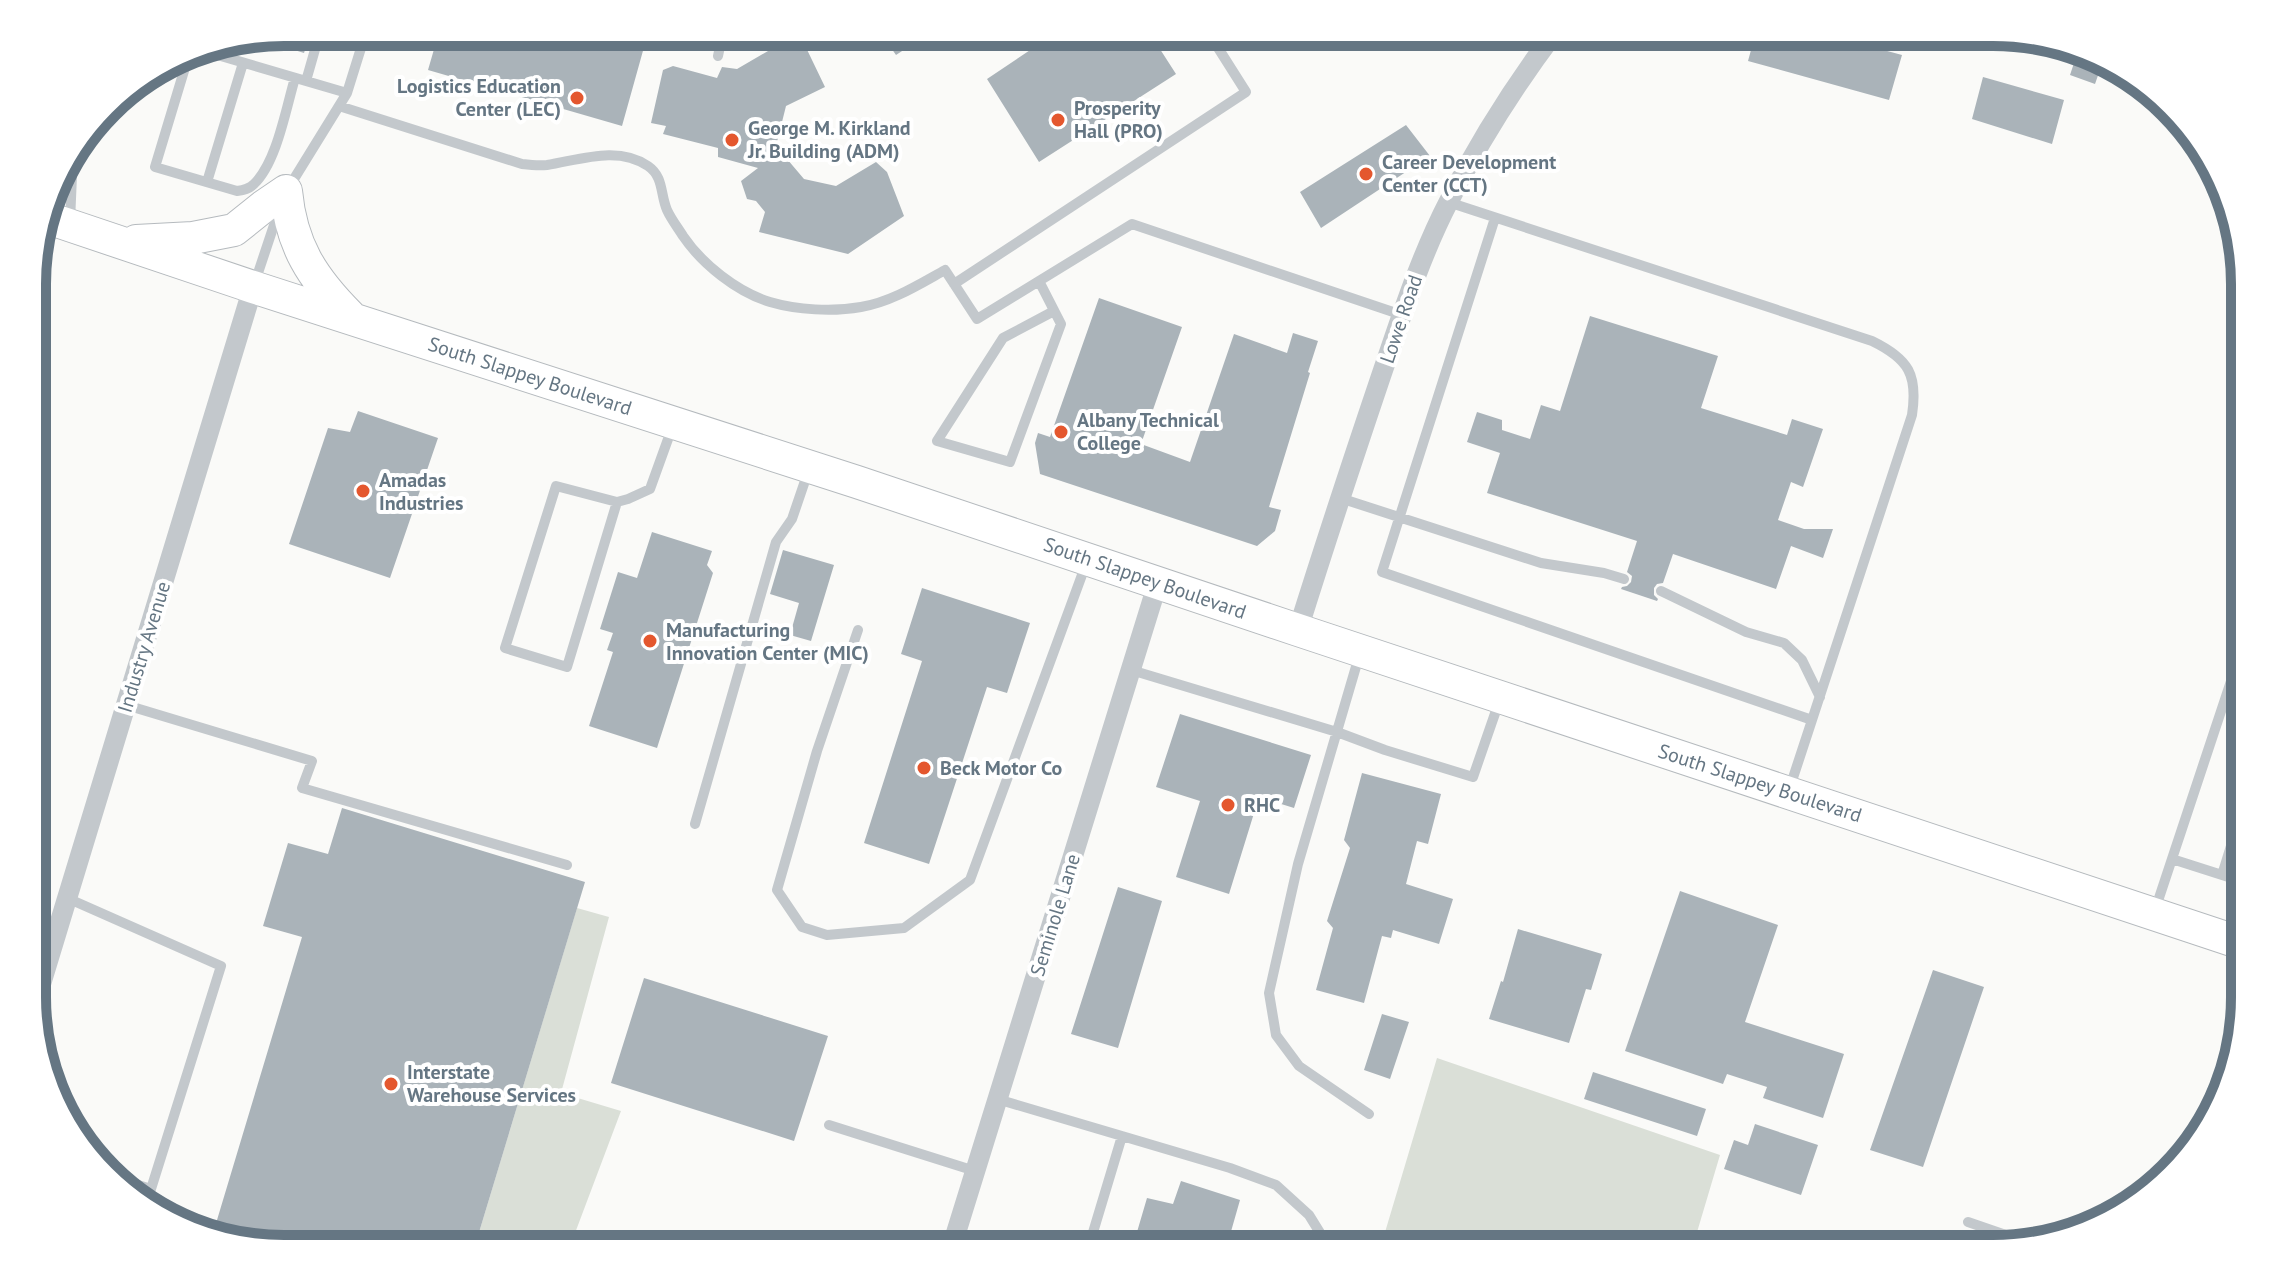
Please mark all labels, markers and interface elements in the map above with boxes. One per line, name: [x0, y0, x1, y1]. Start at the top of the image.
place label: Logistics Education Center (LEC): [397, 73, 561, 122]
marker: Logistics Education Center (LEC): [568, 89, 586, 107]
place label: Prosperity Hall (PRO): [1074, 95, 1163, 144]
marker: Prosperity Hall (PRO): [1049, 111, 1067, 129]
place label: George M. Kirkland Jr. Building (ADM): [747, 115, 911, 164]
marker: George M. Kirkland Jr. Building (ADM): [723, 131, 741, 149]
place label: Career Development Center (CCT): [1382, 149, 1556, 198]
marker: Career Development Center (CCT): [1357, 165, 1375, 183]
street label: Lowe Road: [1374, 271, 1428, 367]
street label: South Slappey Boulevard: [425, 331, 635, 421]
place label: Albany Technical College: [1077, 407, 1219, 456]
marker: Albany Technical College: [1052, 423, 1070, 441]
place label: Amadas Industries: [379, 467, 464, 516]
marker: Amadas Industries: [354, 482, 372, 500]
street label: South Slappey Boulevard: [1040, 531, 1250, 625]
street label: Industry Avenue: [112, 578, 176, 716]
place label: Manufacturing Innovation Center (MIC): [666, 617, 869, 666]
marker: Manufacturing Innovation Center (MIC): [641, 632, 659, 650]
street label: South Slappey Boulevard: [1655, 738, 1865, 828]
place label: Beck Motor Co: [940, 755, 1062, 781]
marker: Beck Motor Co: [915, 759, 933, 777]
place label: RHC: [1244, 792, 1280, 818]
marker: RHC: [1219, 796, 1237, 814]
street label: Seminole Lane: [1024, 851, 1086, 979]
place label: Interstate Warehouse Services: [407, 1059, 576, 1108]
marker: Interstate Warehouse Services: [382, 1075, 400, 1093]

